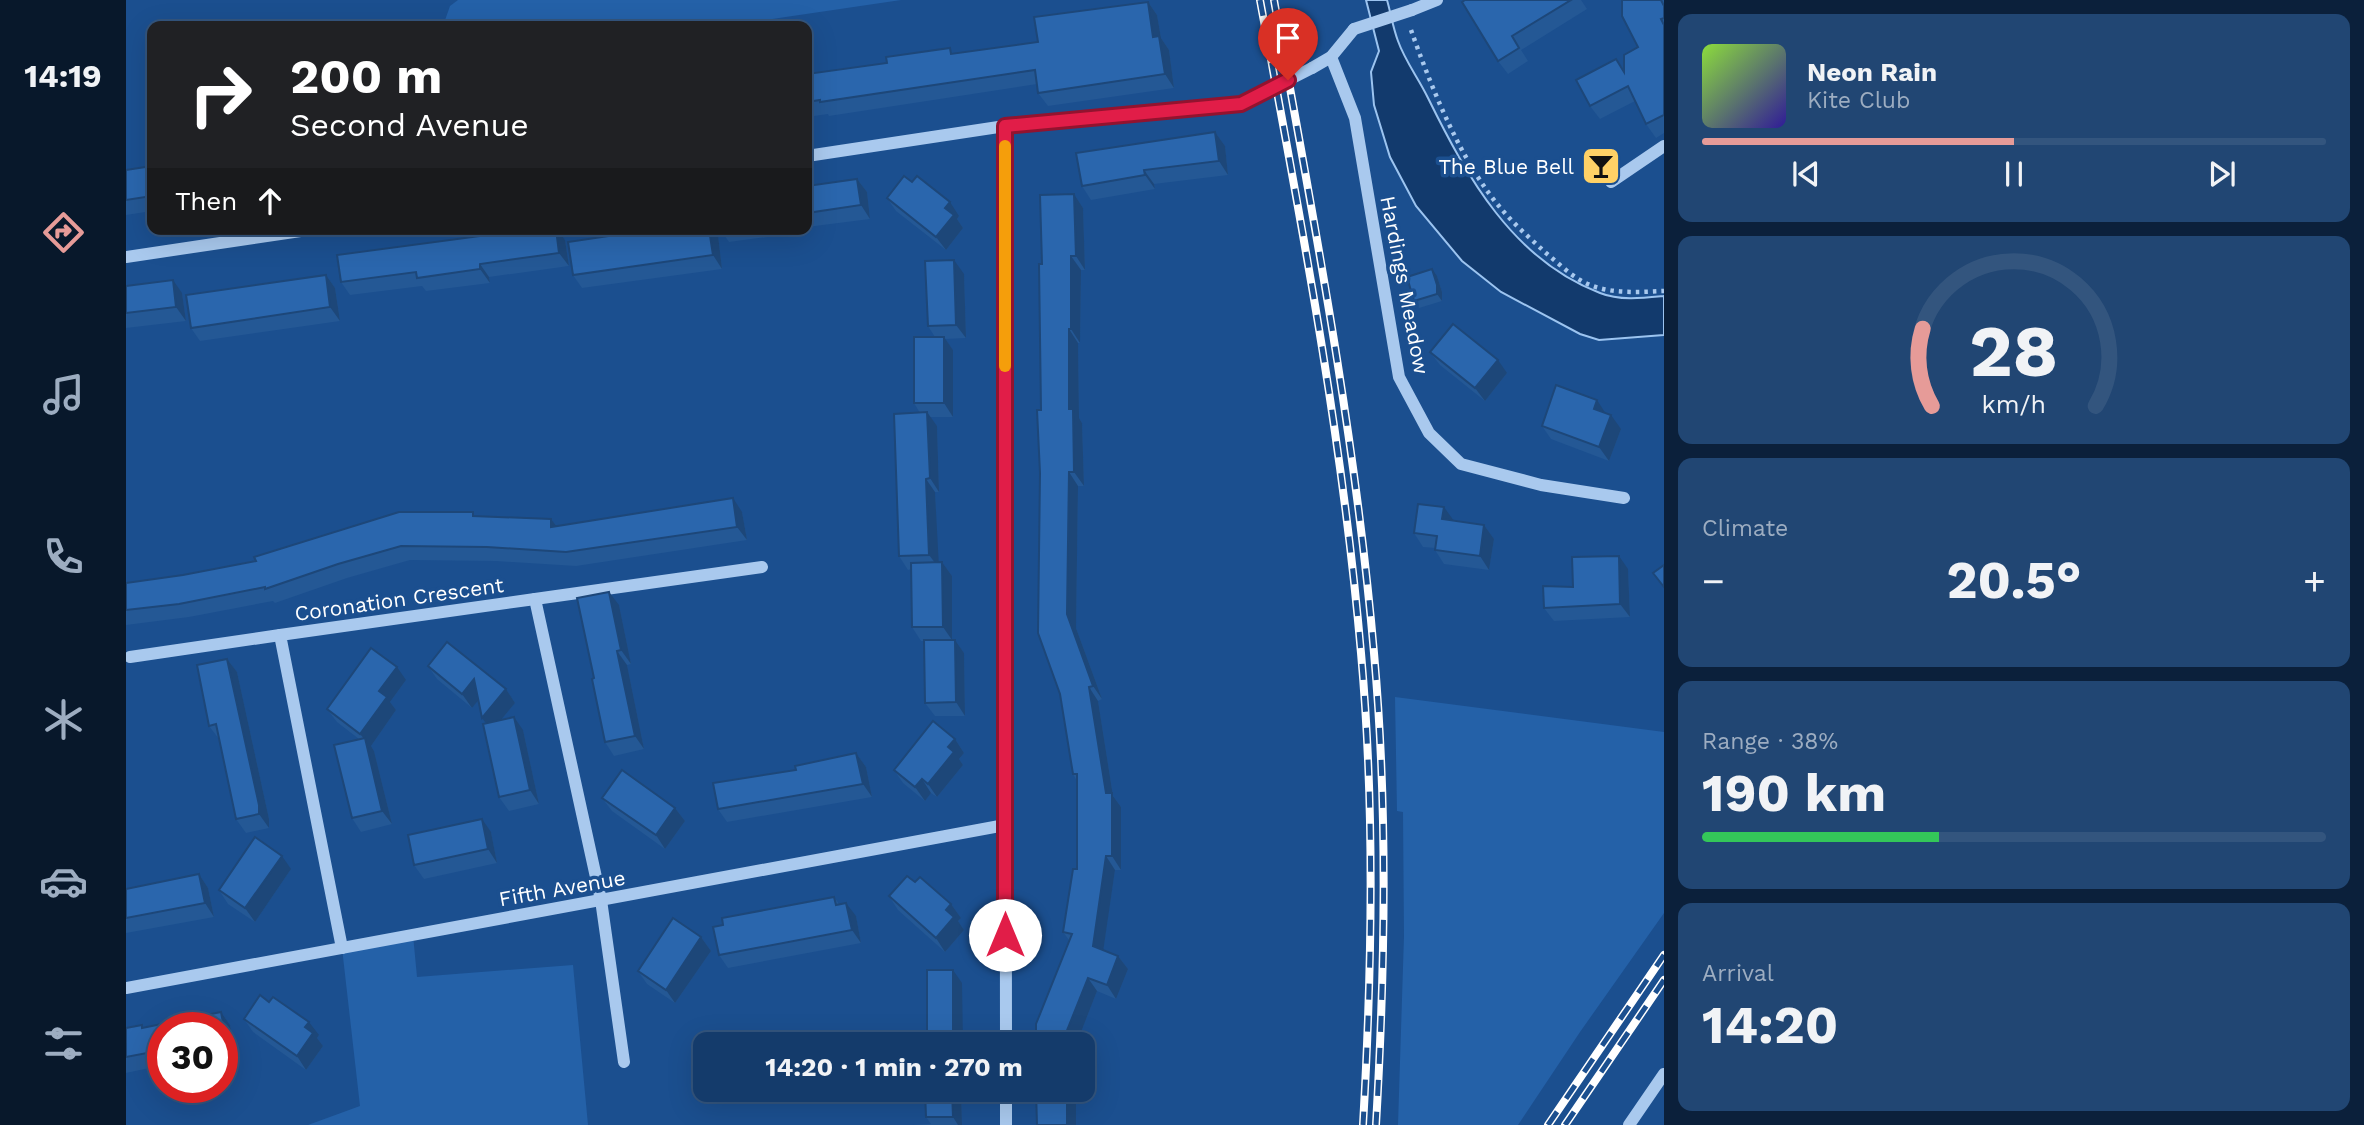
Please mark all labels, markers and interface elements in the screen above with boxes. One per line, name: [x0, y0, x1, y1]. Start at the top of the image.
pin: [1258, 8, 1318, 80]
icon: arrive: [1269, 19, 1307, 57]
text: 200 m: [290, 47, 442, 105]
icon: right: [175, 49, 266, 140]
text: 14:19: [24, 57, 102, 95]
text: Neon Rain: [1807, 57, 1937, 87]
text: Kite Club: [1807, 87, 1910, 114]
text: Second Avenue: [290, 106, 529, 144]
bar icon: The Blue Bell: [1580, 145, 1622, 187]
place label: The Blue Bell: [1438, 154, 1575, 179]
icon: previous: [1787, 155, 1825, 193]
icon: pause: [1995, 155, 2033, 193]
icon: next: [2203, 155, 2241, 193]
icon: ahead: [251, 182, 289, 220]
text: Then: [175, 186, 237, 216]
street label: Hardings Meadow: [1375, 194, 1435, 376]
icon: directions: [39, 208, 88, 257]
text: 28: [1969, 309, 2059, 395]
icon: music: [39, 370, 88, 419]
text: km/h: [1982, 390, 2046, 419]
text: Climate: [1702, 515, 1788, 542]
icon: phone: [39, 532, 88, 581]
text: 20.5°: [1946, 550, 2082, 611]
text: −: [1702, 559, 1725, 603]
text: +: [2303, 559, 2326, 603]
street label: Coronation Crescent: [293, 572, 505, 626]
icon: climate: [39, 695, 88, 744]
text: Range · 38%: [1702, 728, 1838, 755]
text: 190 km: [1702, 763, 1886, 824]
icon: car: [39, 857, 88, 906]
street label: Fifth Avenue: [497, 865, 627, 911]
position arrow: [968, 898, 1042, 972]
text: Arrival: [1702, 960, 1774, 987]
text: 14:20: [1702, 995, 1838, 1056]
speed limit sign: 30: [147, 1012, 238, 1103]
icon: filters: [39, 1019, 88, 1068]
text: 14:20 · 1 min · 270 m: [765, 1052, 1023, 1082]

